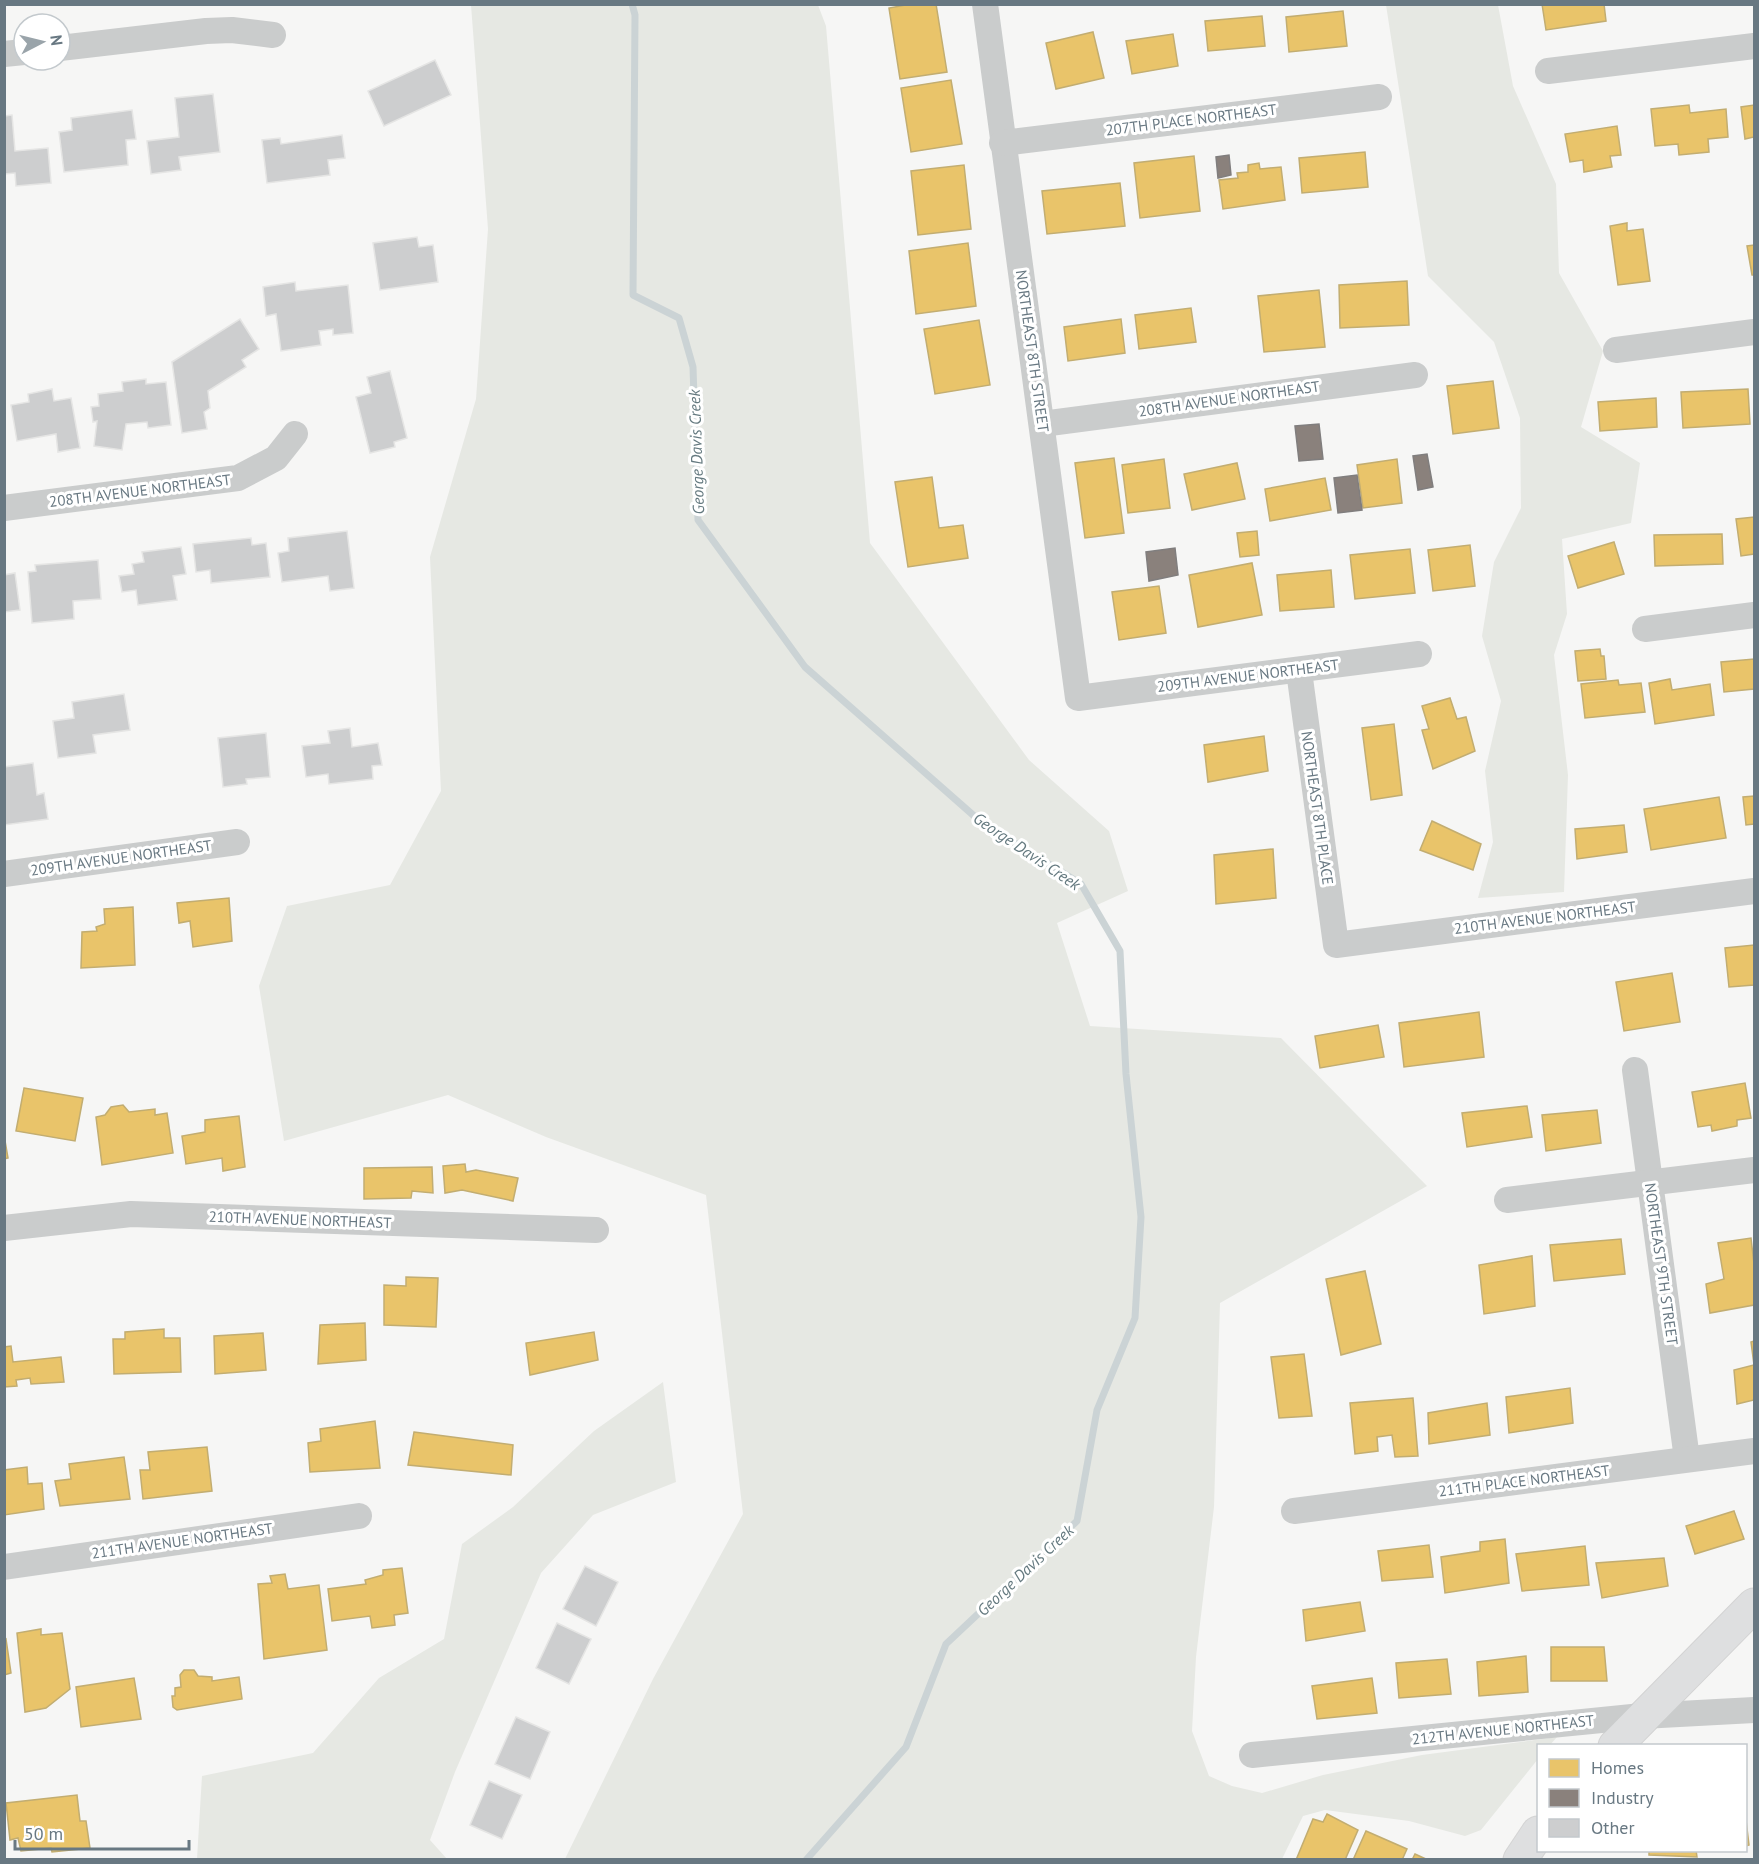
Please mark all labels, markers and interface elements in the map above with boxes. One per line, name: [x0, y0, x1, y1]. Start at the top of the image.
north arrow: [12, 12, 72, 72]
text: N: [46, 34, 67, 47]
street label: 207TH PLACE NORTHEAST: [1104, 100, 1278, 139]
street label: NORTHEAST 8TH STREET: [1012, 269, 1053, 434]
street label: 208TH AVENUE NORTHEAST: [1137, 376, 1321, 421]
water label: George Davis Creek: [684, 388, 708, 515]
street label: 208TH AVENUE NORTHEAST: [48, 470, 233, 511]
street label: 209TH AVENUE NORTHEAST: [1156, 655, 1341, 696]
street label: NORTHEAST 8TH PLACE: [1297, 730, 1338, 886]
water label: George Davis Creek: [970, 808, 1085, 895]
street label: 209TH AVENUE NORTHEAST: [29, 835, 213, 880]
street label: 210TH AVENUE NORTHEAST: [1453, 897, 1638, 938]
street label: NORTHEAST 9TH STREET: [1641, 1182, 1682, 1347]
street label: 210TH AVENUE NORTHEAST: [208, 1207, 392, 1232]
street label: 211TH PLACE NORTHEAST: [1437, 1461, 1611, 1500]
street label: 211TH AVENUE NORTHEAST: [90, 1518, 274, 1563]
water label: George Davis Creek: [973, 1520, 1078, 1620]
street label: 212TH AVENUE NORTHEAST: [1411, 1710, 1596, 1749]
legend: [1537, 1744, 1747, 1852]
text: Homes: [1591, 1756, 1644, 1779]
text: Industry: [1591, 1786, 1654, 1809]
scale bar: [15, 1813, 189, 1851]
text: Other: [1591, 1816, 1635, 1839]
text: 50 m: [24, 1822, 63, 1845]

